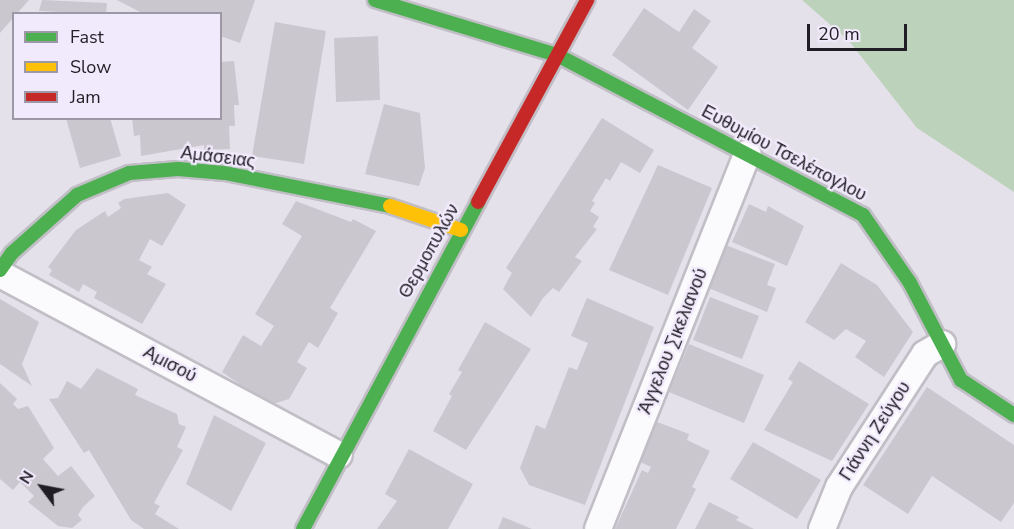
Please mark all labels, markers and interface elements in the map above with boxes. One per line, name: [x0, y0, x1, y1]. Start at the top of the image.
legend: [12, 12, 222, 120]
scale bar: [810, 12, 910, 50]
text: 20 m: [818, 22, 860, 46]
text: Fast: [70, 25, 104, 49]
text: Slow: [70, 55, 111, 79]
text: Jam: [70, 85, 101, 109]
street label: Ευθυμίου Τσελέπογλου: [698, 100, 870, 206]
street label: Αμάσειας: [180, 142, 256, 172]
street label: Θερμοπυλών: [394, 200, 464, 302]
street label: Άγγελου Σικελιανού: [634, 265, 712, 417]
street label: Αμισού: [140, 341, 200, 387]
street label: Γιάννη Ζεύγου: [835, 377, 915, 485]
north arrow: [12, 457, 72, 517]
text: N: [14, 467, 39, 488]

